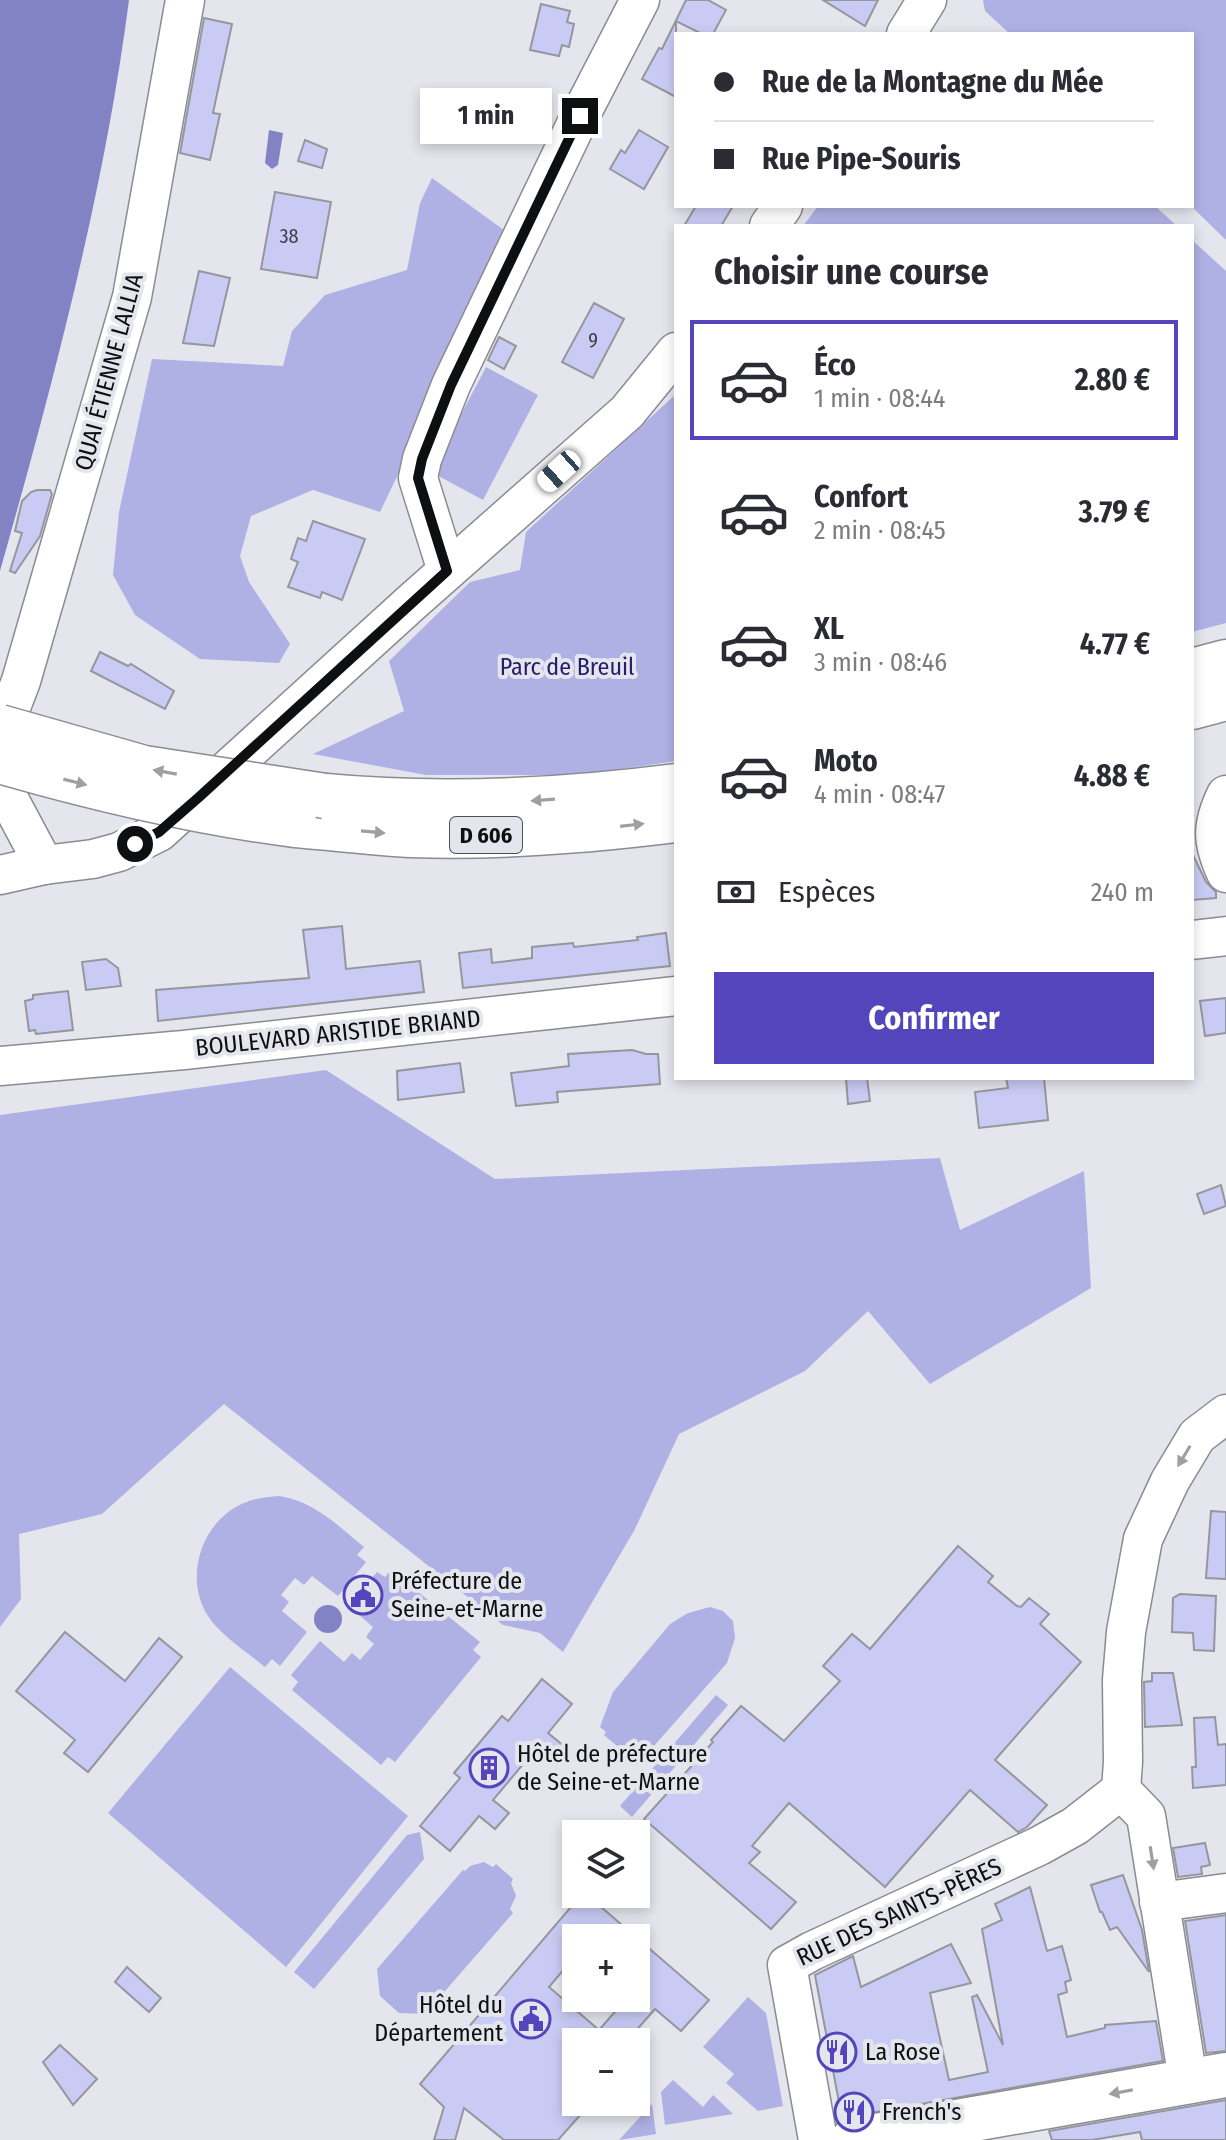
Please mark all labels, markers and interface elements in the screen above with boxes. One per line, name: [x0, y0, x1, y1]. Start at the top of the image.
text: Rue de la Montagne du Mée: [762, 64, 1103, 100]
callout: 1 min: [420, 88, 552, 144]
route end: [562, 98, 598, 134]
text: 1 min: [458, 100, 514, 131]
text: Rue Pipe-Souris: [762, 141, 961, 177]
house number: 38: [279, 224, 299, 248]
text: Choisir une course: [714, 250, 989, 294]
street label: QUAI ÉTIENNE LALLIA: [68, 270, 149, 474]
house number: 9: [588, 328, 598, 352]
icon: car: [718, 344, 790, 416]
text: Éco: [814, 347, 856, 383]
text: 2.80 €: [1075, 362, 1150, 398]
text: 1 min · 08:44: [814, 383, 945, 414]
car: [533, 446, 585, 496]
icon: car: [718, 476, 790, 548]
text: Confort: [814, 479, 908, 515]
text: 3.79 €: [1079, 494, 1150, 530]
text: 2 min · 08:45: [814, 515, 946, 546]
icon: car: [718, 608, 790, 680]
text: XL: [814, 611, 844, 647]
text: 4.77 €: [1080, 626, 1150, 662]
text: 3 min · 08:46: [814, 647, 947, 678]
park label: Parc de Breuil: [500, 653, 634, 681]
icon: car: [718, 740, 790, 812]
text: Moto: [814, 743, 878, 779]
text: 4.88 €: [1074, 758, 1150, 794]
one-way arrow: [153, 765, 178, 777]
one-way arrow: [63, 777, 88, 789]
text: 4 min · 08:47: [814, 779, 945, 810]
one-way arrow: [530, 794, 555, 807]
road number: D 606: [450, 817, 522, 853]
one-way arrow: [620, 819, 645, 832]
route start: [117, 826, 153, 862]
one-way arrow: [361, 826, 386, 839]
icon: cash: [714, 870, 758, 914]
text: Espèces: [778, 874, 875, 910]
text: 240 m: [1091, 877, 1154, 908]
button: Confirmer: [714, 972, 1154, 1064]
street label: BOULEVARD ARISTIDE BRIAND: [194, 1004, 482, 1062]
one-way arrow: [1178, 1445, 1192, 1467]
place label: Préfecture de Seine-et-Marne: [391, 1567, 543, 1623]
public building icon: Préfecture de Seine-et-Marne: [342, 1574, 384, 1616]
place label: Hôtel de préfecture de Seine-et-Marne: [517, 1740, 707, 1796]
building icon: Hôtel de préfecture de Seine-et-Marne: [468, 1747, 510, 1789]
map controls: [562, 1820, 650, 2116]
button: layers: [562, 1820, 650, 1908]
one-way arrow: [1147, 1845, 1159, 1870]
street label: RUE DES SAINTS-PÈRES: [792, 1851, 1006, 1972]
button: +: [562, 1924, 650, 2012]
place label: Hôtel du Département: [374, 1991, 503, 2047]
public building icon: Hôtel du Département: [510, 1998, 552, 2040]
button: −: [562, 2028, 650, 2116]
restaurant icon: La Rose: [816, 2031, 858, 2073]
place label: La Rose: [865, 2038, 940, 2066]
one-way arrow: [1109, 2087, 1134, 2099]
restaurant icon: French's: [833, 2091, 875, 2133]
place label: French's: [882, 2098, 961, 2126]

